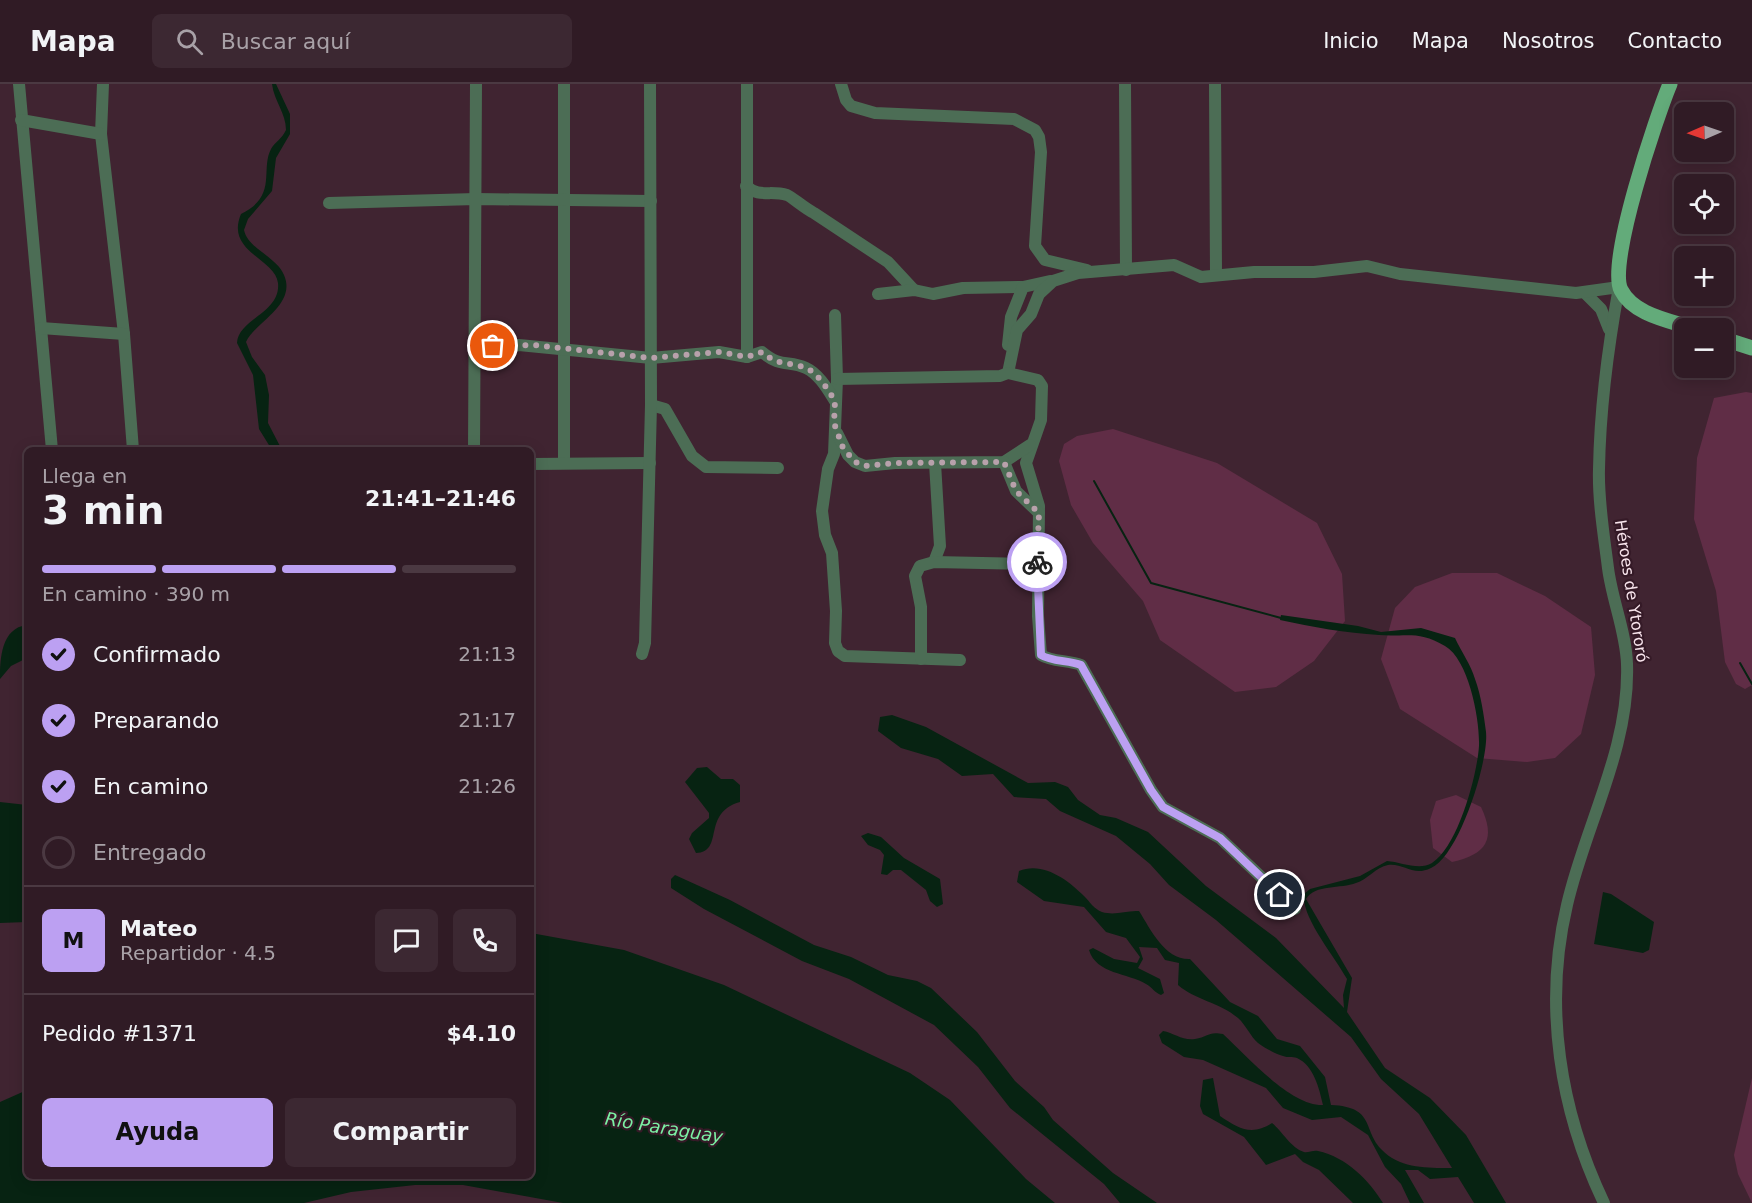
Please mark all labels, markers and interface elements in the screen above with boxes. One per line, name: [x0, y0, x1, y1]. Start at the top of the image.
search box: [152, 14, 572, 68]
text: Mapa: [30, 25, 116, 58]
icon: search: [173, 25, 206, 58]
text: Buscar aquí: [221, 29, 350, 54]
text: Inicio: [1323, 29, 1379, 53]
text: Mapa: [1412, 29, 1469, 53]
text: Nosotros: [1502, 29, 1594, 53]
text: Contacto: [1627, 29, 1722, 53]
north arrow: [1674, 102, 1734, 162]
map controls: [1674, 102, 1734, 378]
button: locate: [1674, 174, 1734, 234]
button: +: [1674, 246, 1734, 306]
button: −: [1674, 318, 1734, 378]
pin: [467, 320, 518, 371]
icon: bag: [476, 329, 509, 362]
text: Llega en: [42, 464, 127, 488]
text: 21:41–21:46: [365, 486, 516, 511]
text: 3 min: [42, 488, 164, 533]
street label: Héroes de Ytororó: [1611, 518, 1652, 664]
courier: [1007, 532, 1067, 592]
icon: bike: [1021, 546, 1054, 579]
text: En camino · 390 m: [42, 582, 230, 606]
icon: check: [42, 638, 75, 671]
text: Confirmado: [93, 642, 221, 667]
text: 21:13: [458, 642, 516, 666]
icon: check: [42, 704, 75, 737]
text: Preparando: [93, 708, 219, 733]
text: 21:17: [458, 708, 516, 732]
icon: check: [42, 770, 75, 803]
text: En camino: [93, 774, 208, 799]
text: 21:26: [458, 774, 516, 798]
text: Entregado: [93, 840, 206, 865]
pin: [1254, 869, 1305, 920]
icon: home: [1263, 878, 1296, 911]
button: chat: [375, 909, 438, 972]
button: phone: [453, 909, 516, 972]
text: Mateo: [120, 916, 197, 941]
text: M: [63, 928, 84, 953]
text: Repartidor · 4.5: [120, 941, 276, 965]
text: Pedido #1371: [42, 1021, 197, 1046]
text: $4.10: [446, 1021, 516, 1046]
button: Ayuda: [42, 1098, 273, 1167]
button: Compartir: [285, 1098, 516, 1167]
water label: Río Paraguay: [604, 1108, 725, 1147]

